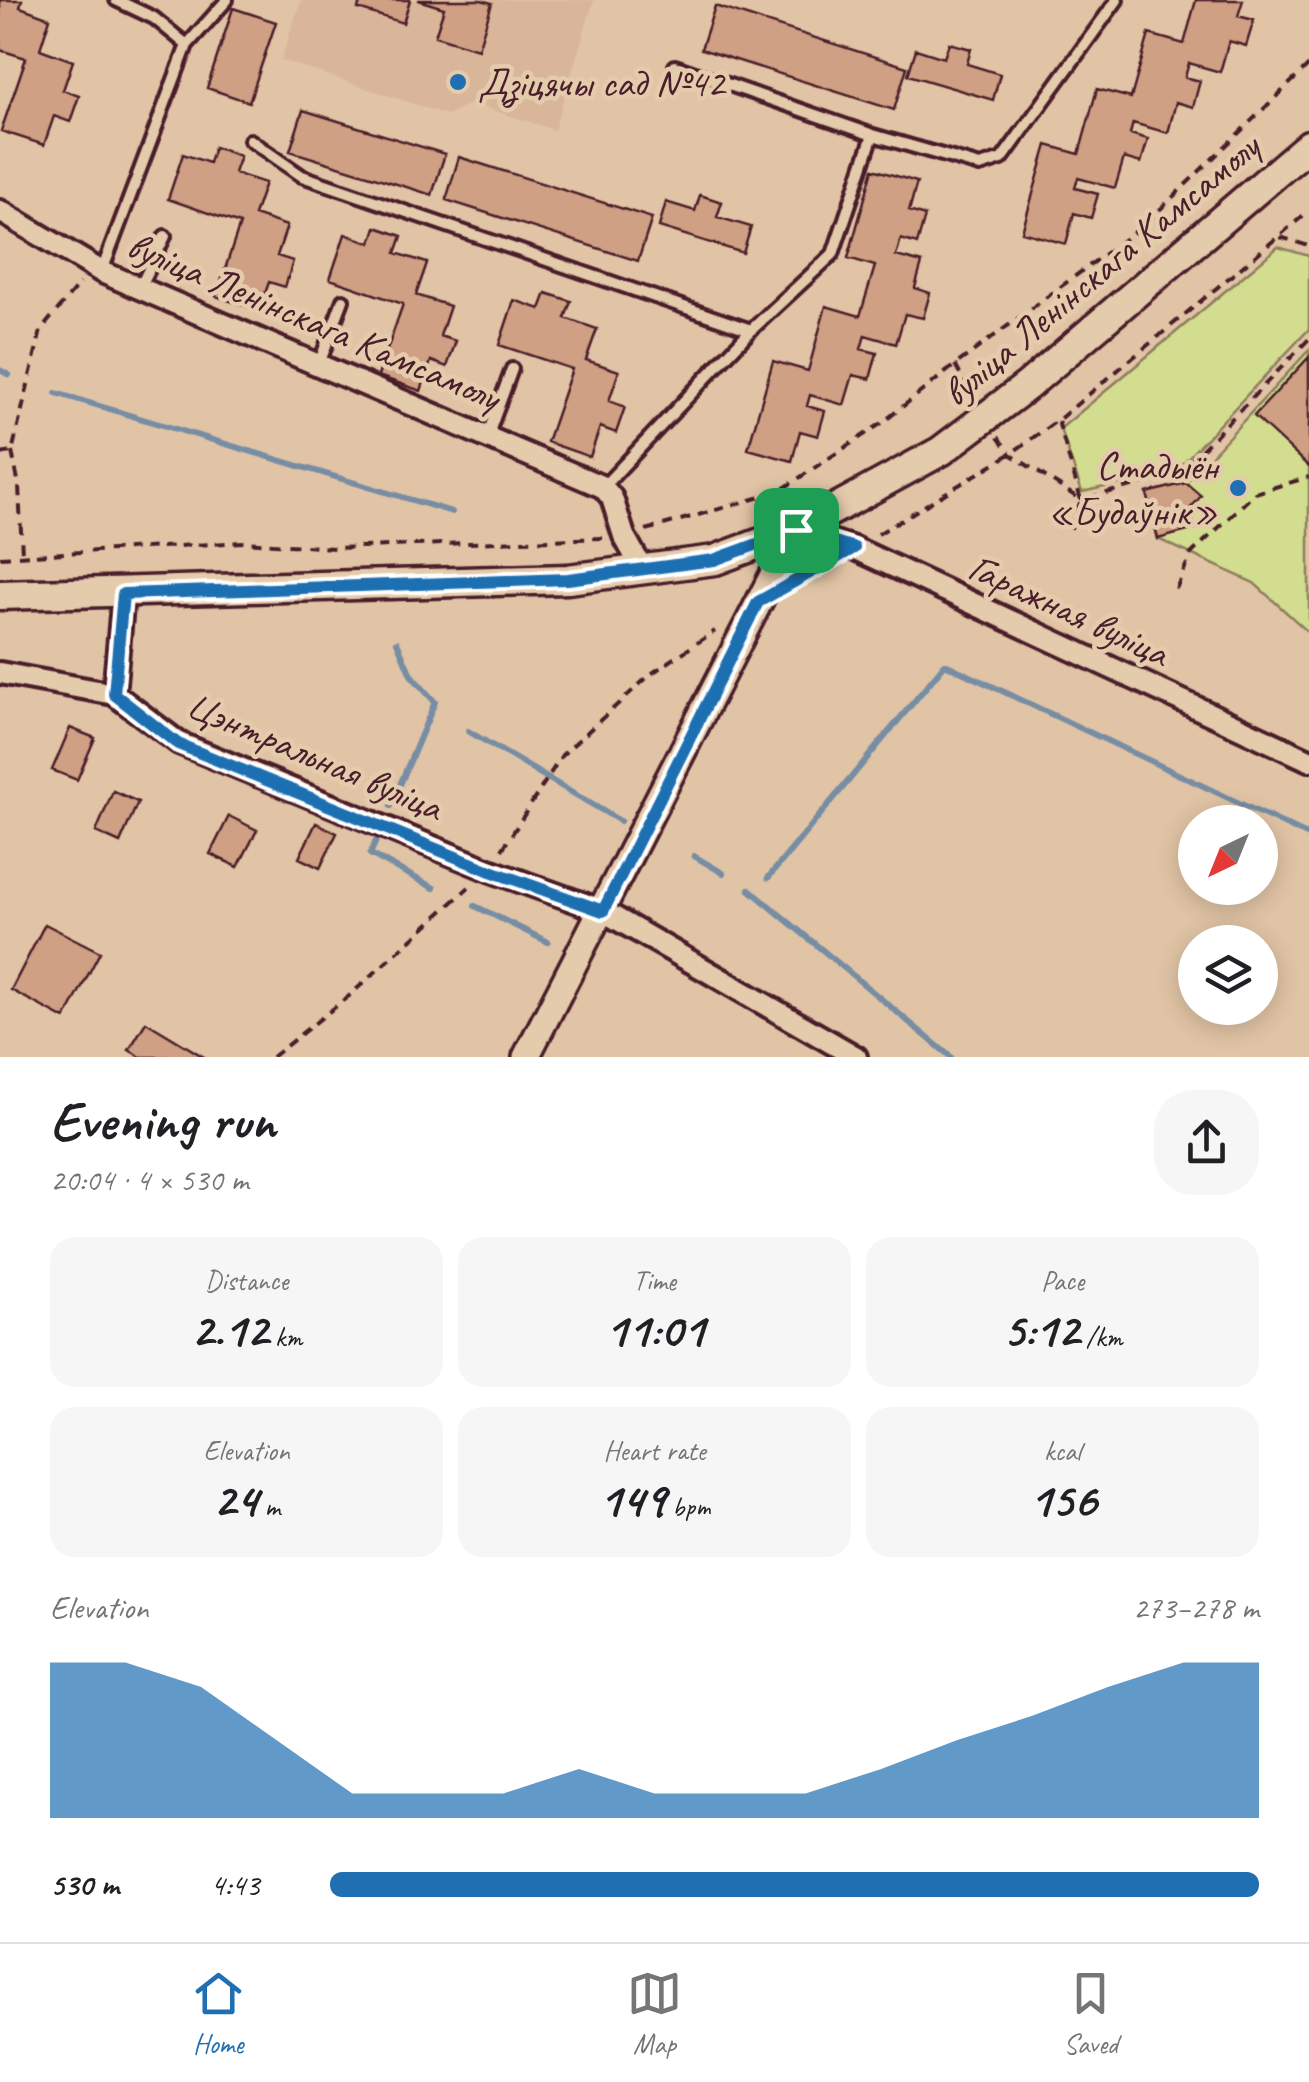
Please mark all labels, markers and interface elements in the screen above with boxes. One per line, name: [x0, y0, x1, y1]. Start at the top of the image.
place label: Дзіцячы сад №42: [478, 58, 728, 108]
marker: Дзіцячы сад №42: [447, 71, 469, 93]
street label: вуліца Ленінскага Камсамолу: [932, 120, 1272, 417]
street label: вуліца Ленінскага Камсамолу: [120, 220, 510, 423]
place label: Стадыён «Будаўнік»: [1048, 441, 1221, 537]
marker: Стадыён «Будаўнік»: [1227, 477, 1249, 499]
pin: [754, 488, 839, 573]
icon: arrive: [769, 503, 824, 558]
street label: Гаражная вуліца: [961, 542, 1179, 679]
street label: Цэнтральная вуліца: [179, 680, 452, 833]
north arrow: [1178, 805, 1278, 905]
map controls: [1178, 805, 1278, 1025]
button: layers: [1178, 925, 1278, 1025]
text: Evening run: [50, 1086, 275, 1156]
button: share: [1154, 1090, 1259, 1195]
text: 20:04 · 4 × 530 m: [50, 1159, 248, 1200]
text: Distance: [205, 1263, 288, 1298]
text: Time: [633, 1263, 676, 1298]
text: Pace: [1041, 1263, 1084, 1298]
text: 2.12: [191, 1298, 268, 1361]
text: 11:01: [605, 1298, 704, 1361]
text: 5:12: [1003, 1298, 1079, 1361]
text: km: [268, 1319, 302, 1354]
text: /km: [1079, 1319, 1122, 1354]
text: Elevation: [203, 1433, 290, 1468]
text: Heart rate: [603, 1433, 706, 1468]
text: kcal: [1044, 1433, 1081, 1468]
text: 24: [213, 1468, 258, 1531]
text: 149: [598, 1468, 665, 1531]
text: 156: [1029, 1468, 1096, 1531]
text: m: [258, 1489, 280, 1524]
text: bpm: [665, 1489, 711, 1524]
text: Elevation: [50, 1587, 148, 1628]
text: 273–278 m: [1133, 1587, 1259, 1628]
text: 530 m: [50, 1864, 119, 1905]
text: 4:43: [210, 1864, 260, 1905]
tab: Home: [191, 1966, 246, 2061]
tab: Map: [627, 1966, 682, 2061]
tab: Saved: [1063, 1966, 1118, 2061]

